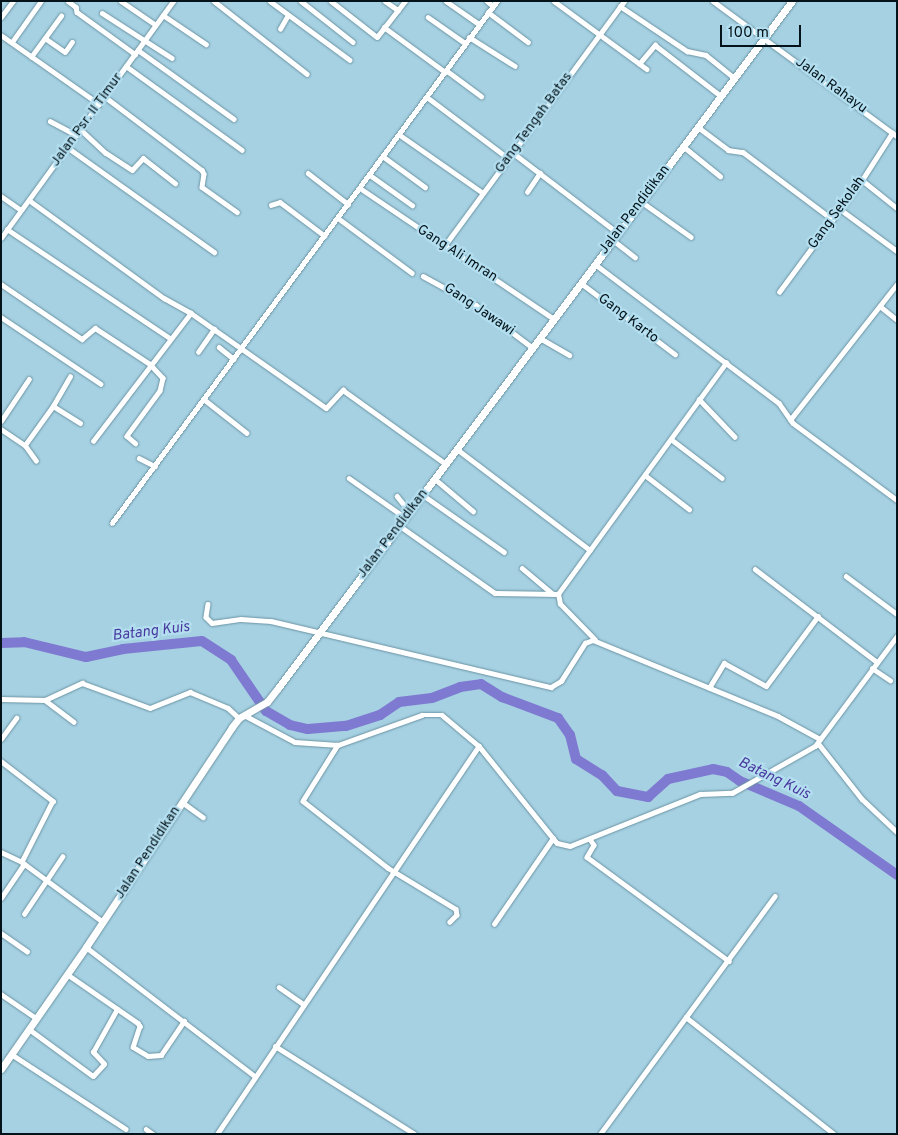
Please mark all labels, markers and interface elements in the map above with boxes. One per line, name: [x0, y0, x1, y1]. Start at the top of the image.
scale bar: [723, 15, 804, 47]
text: 100 m: [728, 24, 769, 43]
street label: Jalan Rahayu: [792, 54, 870, 118]
street label: Gang Tengah Batas: [492, 69, 576, 177]
street label: Jalan Psr. II Timur: [47, 70, 127, 170]
street label: Jalan Pendidikan: [596, 162, 674, 258]
street label: Gang Sekolah: [805, 173, 869, 253]
street label: Gang Ali Imran: [413, 222, 501, 286]
street label: Gang Jawawi: [440, 280, 518, 340]
street label: Gang Karto: [594, 291, 662, 347]
street label: Jalan Pendidikan: [354, 486, 432, 582]
water label: Batang Kuis: [111, 618, 191, 646]
water label: Batang Kuis: [735, 754, 813, 804]
street label: Jalan Pendidikan: [112, 803, 184, 903]

